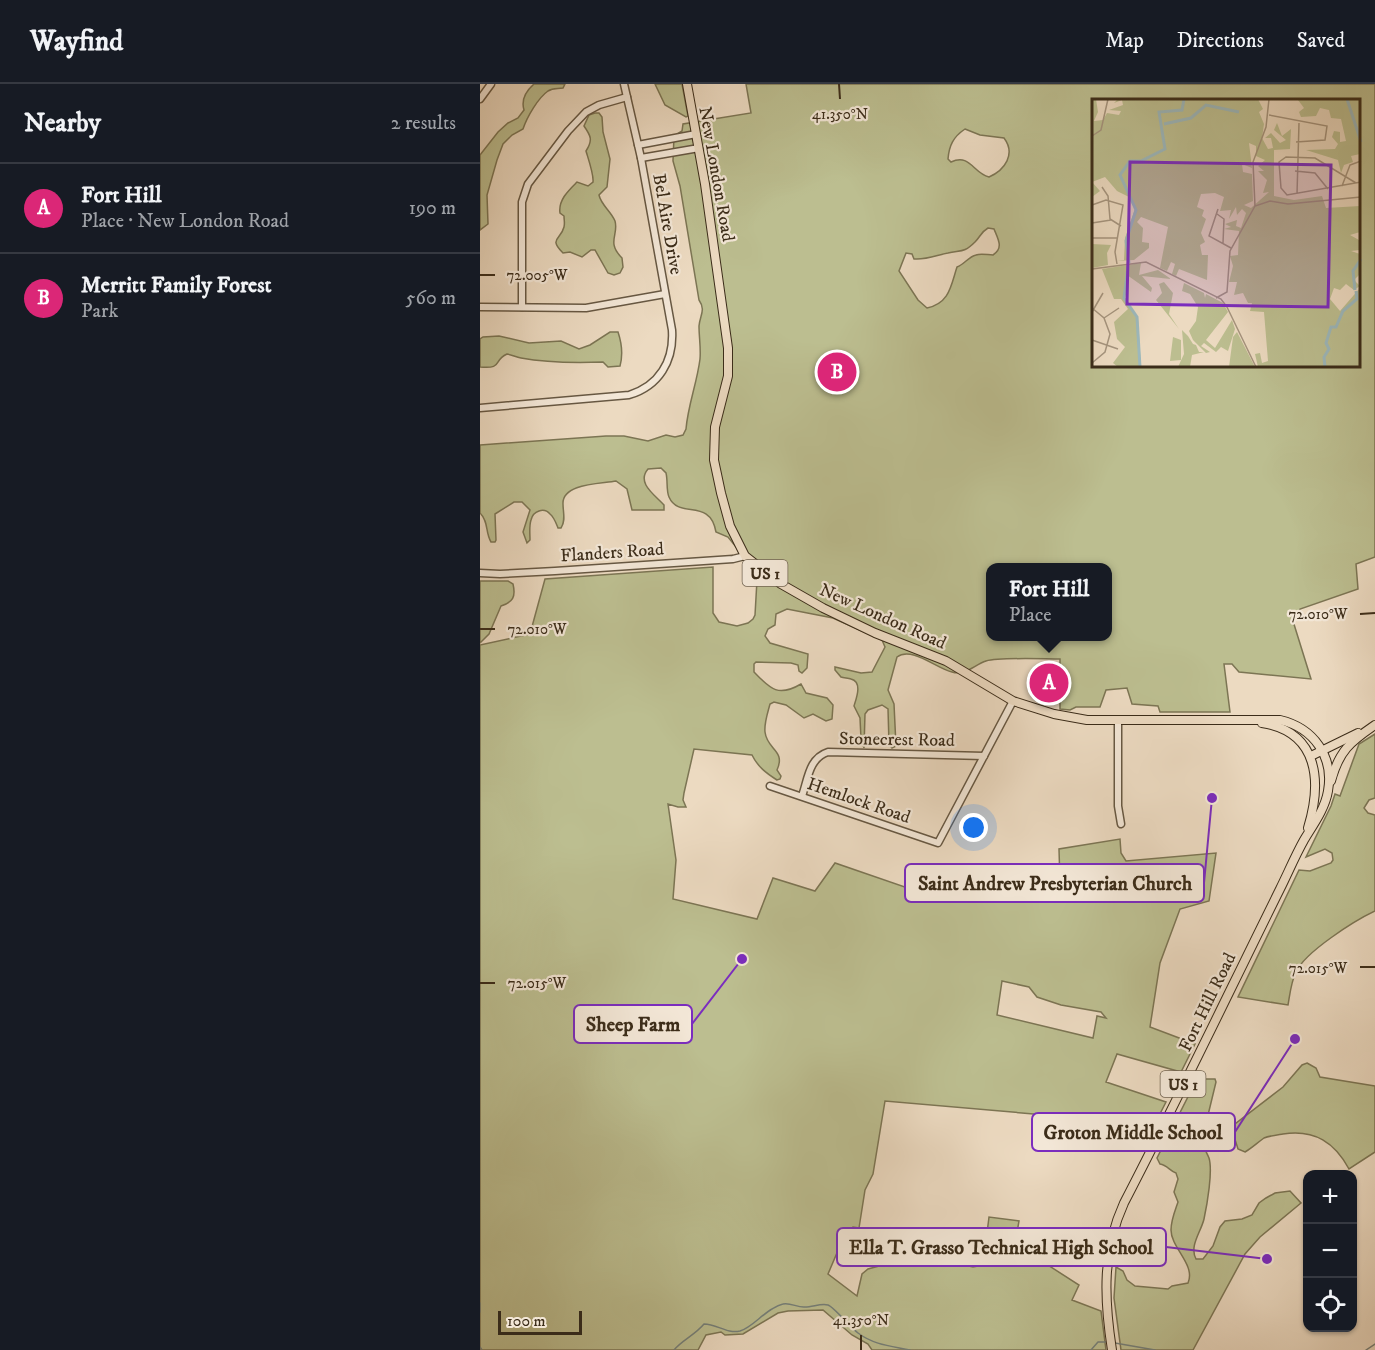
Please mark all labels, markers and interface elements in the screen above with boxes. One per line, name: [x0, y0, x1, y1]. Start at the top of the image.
text: Wayfind: [30, 24, 123, 59]
text: Map: [1105, 28, 1144, 54]
text: Directions: [1177, 28, 1264, 54]
text: Saved: [1297, 28, 1345, 54]
inset map: [1092, 99, 1360, 368]
street label: New London Road: [693, 105, 739, 243]
text: 41.350°N: [812, 105, 868, 124]
text: Nearby: [24, 107, 101, 140]
text: 2 results: [391, 111, 456, 136]
street label: Bel Aire Drive: [647, 172, 687, 276]
text: Fort Hill: [81, 182, 162, 209]
text: A: [37, 196, 50, 221]
text: 190 m: [409, 196, 456, 221]
text: Place · New London Road: [81, 209, 289, 234]
text: 72.005°W: [506, 266, 568, 285]
text: Merritt Family Forest: [81, 272, 272, 299]
text: B: [37, 286, 50, 311]
text: 560 m: [406, 286, 456, 311]
text: Park: [81, 299, 118, 324]
pin: B: [818, 350, 856, 394]
street label: Flanders Road: [560, 538, 665, 568]
road number: US 1: [742, 560, 788, 586]
popup: [986, 563, 1112, 641]
text: Fort Hill: [1009, 576, 1089, 603]
street label: New London Road: [816, 579, 949, 655]
text: Place: [1009, 603, 1052, 628]
text: 72.010°W: [1288, 605, 1348, 624]
text: 72.010°W: [507, 620, 567, 639]
pin: A: [1030, 660, 1068, 706]
street label: Stonecrest Road: [839, 728, 955, 752]
street label: Hemlock Road: [804, 773, 913, 829]
your location: [959, 813, 988, 842]
callout: Saint Andrew Presbyterian Church: [905, 864, 1204, 902]
text: Saint Andrew Presbyterian Church: [918, 872, 1193, 897]
street label: Fort Hill Road: [1175, 949, 1241, 1055]
text: 72.015°W: [1289, 959, 1347, 978]
text: 72.015°W: [508, 974, 566, 993]
callout: Sheep Farm: [574, 1005, 692, 1043]
text: Sheep Farm: [586, 1013, 680, 1038]
road number: US 1: [1160, 1071, 1206, 1097]
callout: Groton Middle School: [1032, 1113, 1235, 1151]
text: Groton Middle School: [1044, 1121, 1223, 1146]
map controls: [1303, 1170, 1357, 1332]
button: +: [1303, 1170, 1357, 1224]
button: −: [1303, 1224, 1357, 1278]
callout: Ella T. Grasso Technical High School: [837, 1228, 1166, 1266]
text: Ella T. Grasso Technical High School: [849, 1236, 1154, 1261]
button: locate: [1303, 1278, 1357, 1332]
scale bar: [498, 1308, 582, 1336]
text: 100 m: [507, 1311, 546, 1331]
text: 41.350°N: [833, 1311, 889, 1330]

